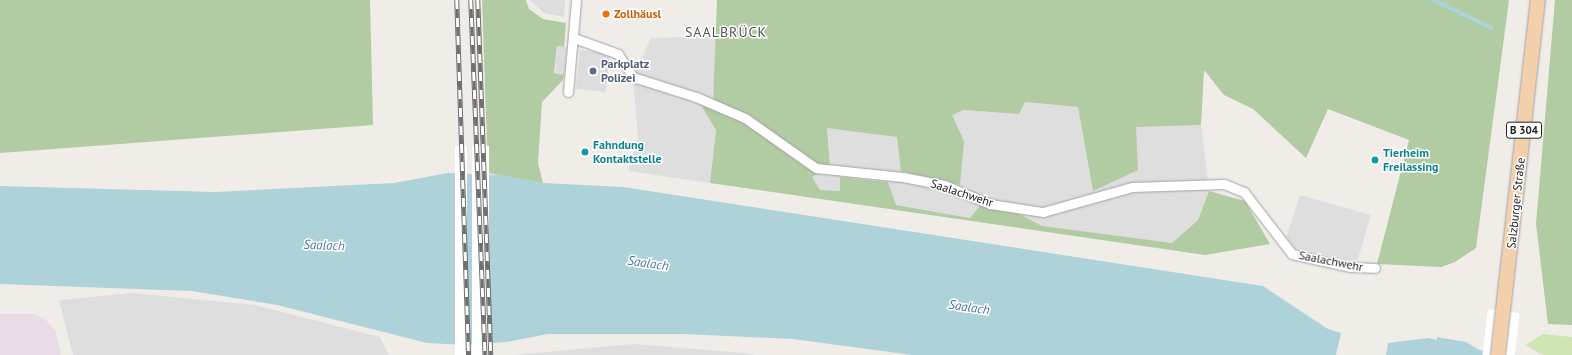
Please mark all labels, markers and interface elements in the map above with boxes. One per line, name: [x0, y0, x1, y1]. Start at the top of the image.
place label: Zollhäusl: [614, 7, 661, 21]
marker: Zollhäusl: [601, 9, 611, 19]
district label: SAALBRÜCK: [685, 24, 767, 40]
place label: Parkplatz Polizei: [601, 57, 649, 85]
marker: Parkplatz Polizei: [588, 66, 598, 76]
road number: B 304: [1506, 121, 1542, 139]
place label: Fahndung Kontaktstelle: [593, 138, 662, 166]
place label: Tierheim Freilassing: [1383, 146, 1438, 174]
marker: Fahndung Kontaktstelle: [580, 147, 590, 157]
marker: Tierheim Freilassing: [1370, 155, 1380, 165]
street label: Salzburger Straße: [1504, 157, 1528, 249]
street label: Saalachwehr: [929, 176, 995, 210]
water label: Saalach: [303, 237, 345, 255]
street label: Saalachwehr: [1298, 248, 1364, 274]
water label: Saalach: [626, 253, 670, 275]
water label: Saalach: [947, 297, 991, 319]

